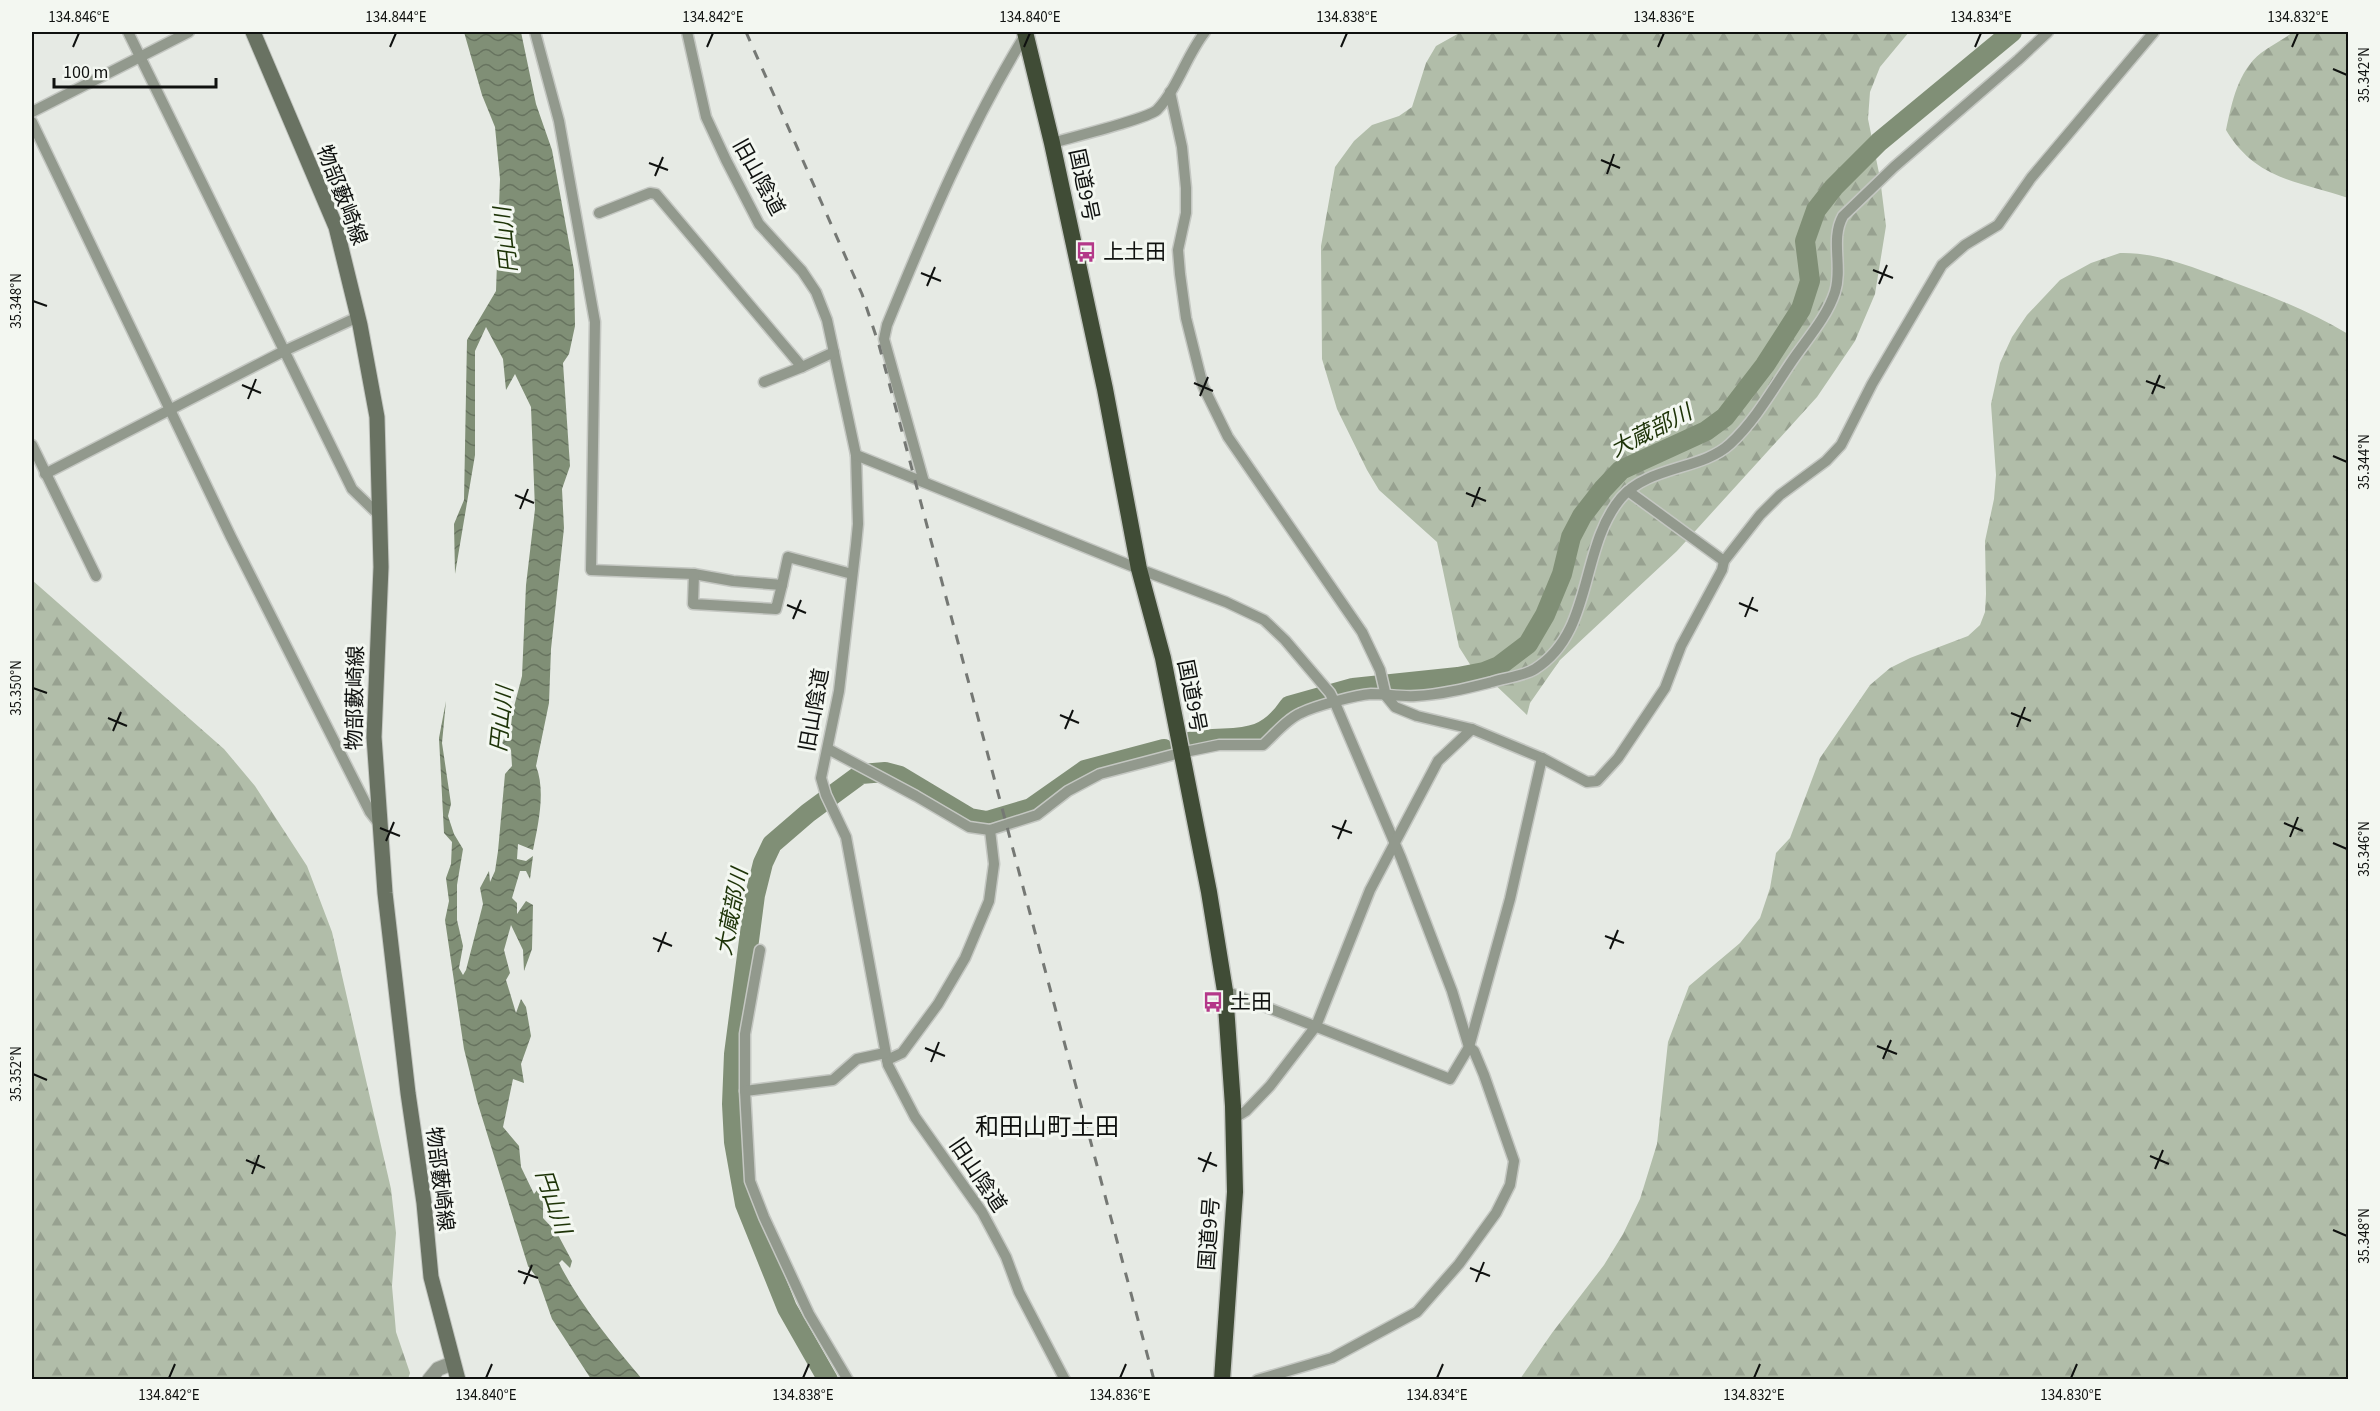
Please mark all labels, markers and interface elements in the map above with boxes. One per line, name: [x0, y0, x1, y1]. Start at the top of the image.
text: 134.846°E: [48, 7, 110, 28]
text: 134.844°E: [365, 7, 427, 28]
text: 134.842°E: [682, 7, 744, 28]
text: 134.840°E: [999, 7, 1061, 28]
text: 134.838°E: [1316, 7, 1378, 28]
text: 134.836°E: [1633, 7, 1695, 28]
text: 134.834°E: [1950, 7, 2012, 28]
text: 134.832°E: [2267, 7, 2329, 28]
text: 35.342°N: [2354, 47, 2375, 103]
scale bar: [54, 51, 216, 89]
text: 100 m: [63, 60, 108, 85]
street label: 旧山陰道: [726, 133, 792, 221]
street label: 物部藪崎線: [309, 141, 375, 249]
street label: 国道9号: [1062, 146, 1106, 224]
water label: 円山川: [486, 204, 525, 274]
place label: 上土田: [1103, 237, 1166, 267]
bus stop icon: 上土田: [1074, 240, 1098, 264]
text: 35.348°N: [6, 273, 27, 329]
water label: 大蔵部川: [1605, 396, 1699, 465]
text: 35.344°N: [2354, 434, 2375, 490]
street label: 物部藪崎線: [339, 645, 371, 751]
street label: 国道9号: [1170, 657, 1214, 735]
text: 35.350°N: [6, 660, 27, 716]
street label: 旧山陰道: [792, 666, 836, 754]
water label: 円山川: [483, 683, 522, 753]
text: 35.346°N: [2354, 821, 2375, 877]
water label: 大蔵部川: [708, 864, 756, 958]
place label: 土田: [1230, 987, 1272, 1017]
bus stop icon: 土田: [1201, 990, 1225, 1014]
text: 35.352°N: [6, 1046, 27, 1102]
district label: 和田山町土田: [975, 1110, 1119, 1145]
street label: 物部藪崎線: [419, 1125, 461, 1233]
street label: 旧山陰道: [942, 1132, 1014, 1218]
water label: 円山川: [527, 1166, 580, 1240]
street label: 国道9号: [1191, 1196, 1227, 1272]
text: 35.348°N: [2354, 1208, 2375, 1264]
text: 134.842°E: [138, 1385, 200, 1406]
text: 134.840°E: [455, 1385, 517, 1406]
text: 134.838°E: [772, 1385, 834, 1406]
text: 134.836°E: [1089, 1385, 1151, 1406]
text: 134.834°E: [1406, 1385, 1468, 1406]
text: 134.832°E: [1723, 1385, 1785, 1406]
text: 134.830°E: [2040, 1385, 2102, 1406]

